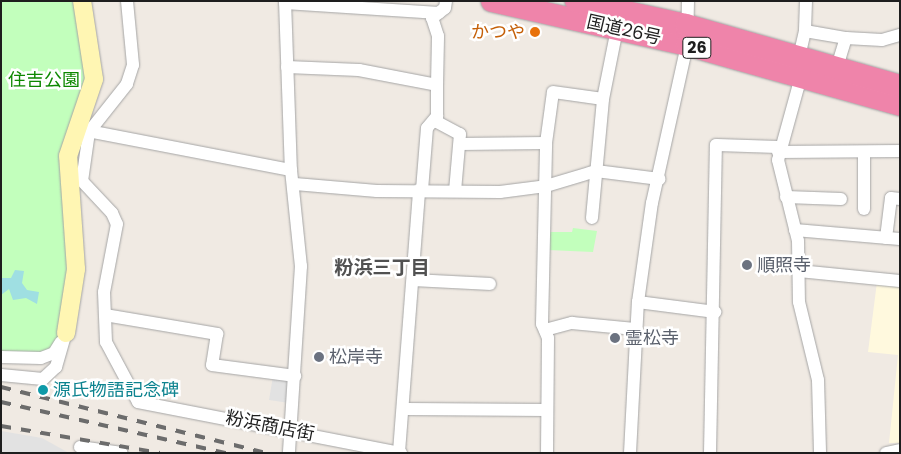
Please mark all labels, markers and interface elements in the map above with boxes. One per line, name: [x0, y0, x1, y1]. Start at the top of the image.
street label: 国道26号: [585, 11, 663, 49]
place label: かつや: [471, 21, 525, 43]
marker: かつや: [529, 26, 541, 38]
road number: 26: [682, 34, 712, 62]
park label: 住吉公園: [8, 69, 80, 91]
place label: 順照寺: [757, 254, 811, 276]
district label: 粉浜三丁目: [335, 257, 429, 279]
marker: 順照寺: [741, 259, 753, 271]
place label: 霊松寺: [625, 327, 679, 349]
marker: 霊松寺: [609, 332, 621, 344]
place label: 松岸寺: [329, 346, 383, 368]
marker: 松岸寺: [313, 351, 325, 363]
place label: 源氏物語記念碑: [53, 379, 179, 401]
marker: 源氏物語記念碑: [37, 384, 49, 396]
street label: 粉浜商店街: [224, 407, 316, 445]

